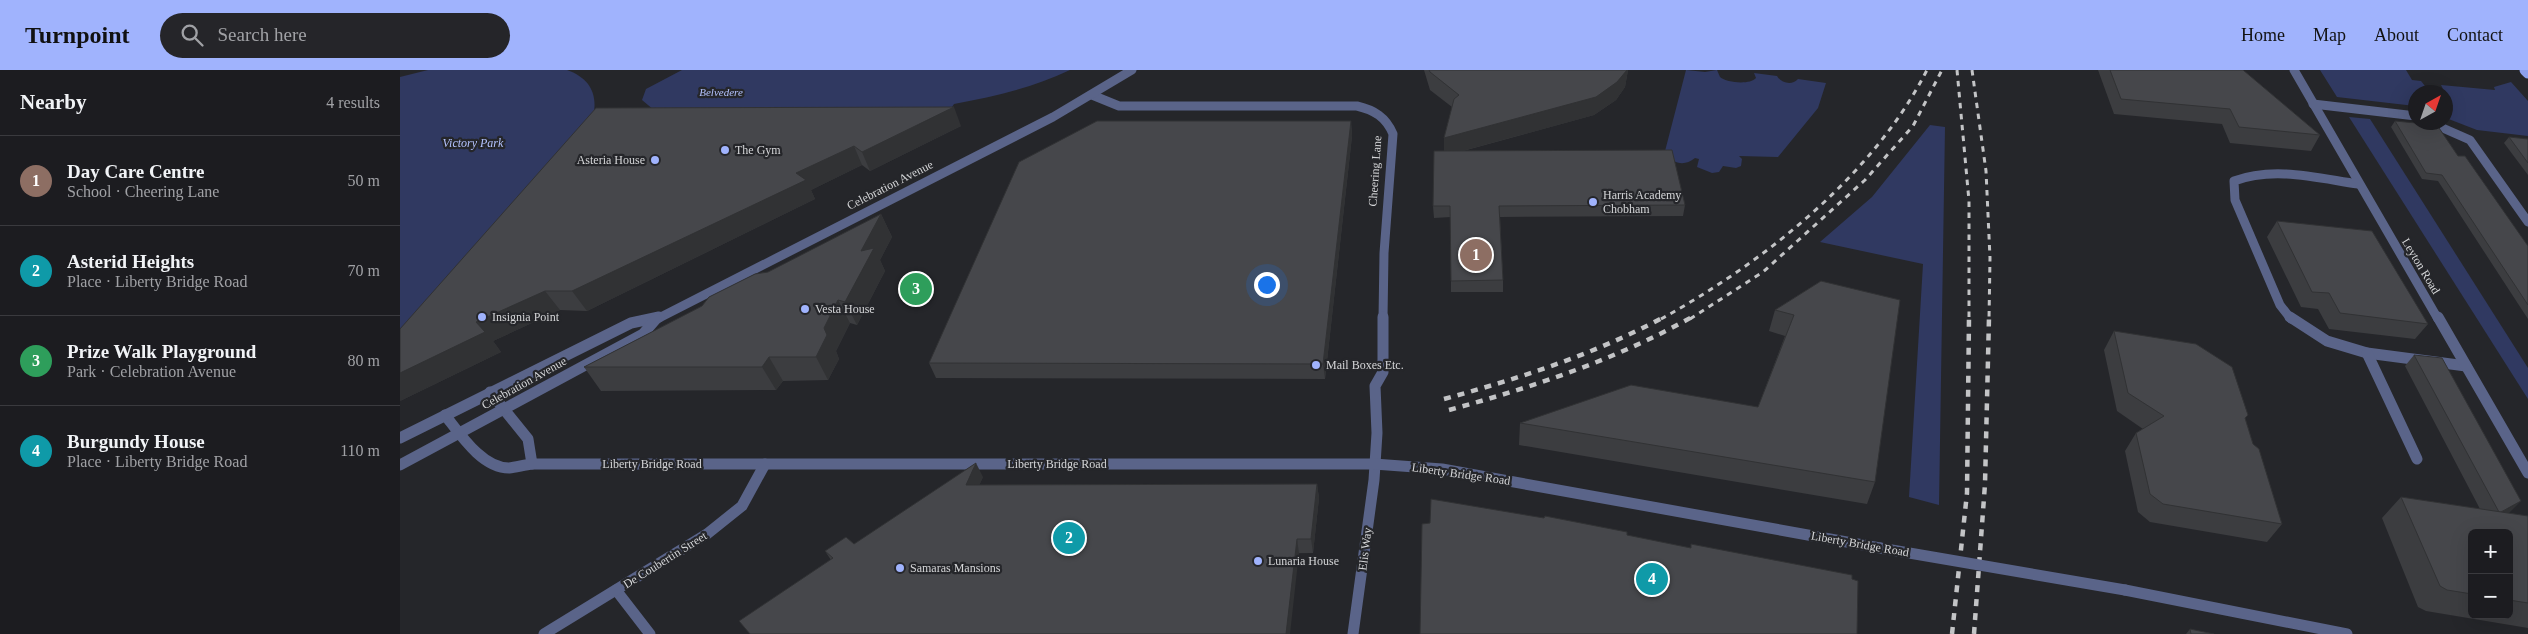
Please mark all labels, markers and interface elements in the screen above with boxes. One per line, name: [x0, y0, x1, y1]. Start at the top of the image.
search box: [160, 13, 510, 58]
icon: search: [178, 21, 206, 49]
text: Turnpoint: [25, 22, 130, 48]
text: Search here: [218, 24, 307, 45]
text: Home: [2241, 25, 2285, 45]
text: Map: [2313, 25, 2346, 45]
text: About: [2374, 25, 2419, 45]
text: Contact: [2447, 25, 2503, 45]
north arrow: [2408, 85, 2453, 130]
park label: Belvedere: [699, 86, 743, 98]
text: Nearby: [20, 90, 87, 114]
text: 4 results: [326, 94, 380, 111]
street label: Cheering Lane: [1366, 135, 1384, 207]
park label: Victory Park: [443, 136, 504, 150]
place label: The Gym: [735, 143, 781, 157]
marker: The Gym: [719, 144, 731, 156]
place label: Asteria House: [577, 153, 645, 167]
marker: Asteria House: [649, 154, 661, 166]
street label: Celebration Avenue: [845, 157, 935, 213]
text: Day Care Centre: [67, 161, 205, 182]
text: 1: [32, 172, 40, 189]
text: 50 m: [348, 172, 380, 189]
text: School · Cheering Lane: [67, 183, 219, 200]
place label: Harris Academy Chobham: [1603, 188, 1681, 216]
marker: Harris Academy Chobham: [1587, 196, 1599, 208]
pin: 1: [1460, 236, 1492, 274]
street label: Leyton Road: [2399, 236, 2443, 296]
text: Asterid Heights: [67, 251, 194, 272]
text: 2: [32, 262, 40, 279]
text: 70 m: [348, 262, 380, 279]
pin: 3: [900, 270, 932, 308]
your location: [1254, 272, 1280, 298]
text: Place · Liberty Bridge Road: [67, 273, 247, 290]
place label: Vesta House: [815, 302, 875, 316]
marker: Vesta House: [799, 303, 811, 315]
place label: Insignia Point: [492, 310, 560, 324]
marker: Insignia Point: [476, 311, 488, 323]
text: Prize Walk Playground: [67, 341, 256, 362]
text: 3: [32, 352, 40, 369]
text: 80 m: [348, 352, 380, 369]
street label: Celebration Avenue: [479, 354, 569, 412]
place label: Mail Boxes Etc.: [1326, 358, 1404, 372]
marker: Mail Boxes Etc.: [1310, 359, 1322, 371]
text: Park · Celebration Avenue: [67, 363, 236, 380]
text: Burgundy House: [67, 431, 205, 452]
text: 4: [32, 442, 40, 459]
text: 110 m: [340, 442, 380, 459]
text: Place · Liberty Bridge Road: [67, 453, 247, 470]
street label: Liberty Bridge Road: [602, 457, 702, 471]
street label: Liberty Bridge Road: [1007, 457, 1107, 471]
street label: Liberty Bridge Road: [1411, 460, 1511, 488]
pin: 2: [1053, 519, 1085, 557]
street label: Elis Way: [1355, 527, 1375, 571]
street label: De Coubertin Street: [621, 528, 710, 591]
street label: Liberty Bridge Road: [1810, 528, 1910, 560]
map controls: [2468, 529, 2513, 619]
button: +: [2468, 529, 2513, 574]
place label: Lunaria House: [1268, 554, 1339, 568]
marker: Lunaria House: [1252, 555, 1264, 567]
pin: 4: [1636, 560, 1668, 598]
place label: Samaras Mansions: [910, 561, 1001, 575]
marker: Samaras Mansions: [894, 562, 906, 574]
button: −: [2468, 574, 2513, 619]

